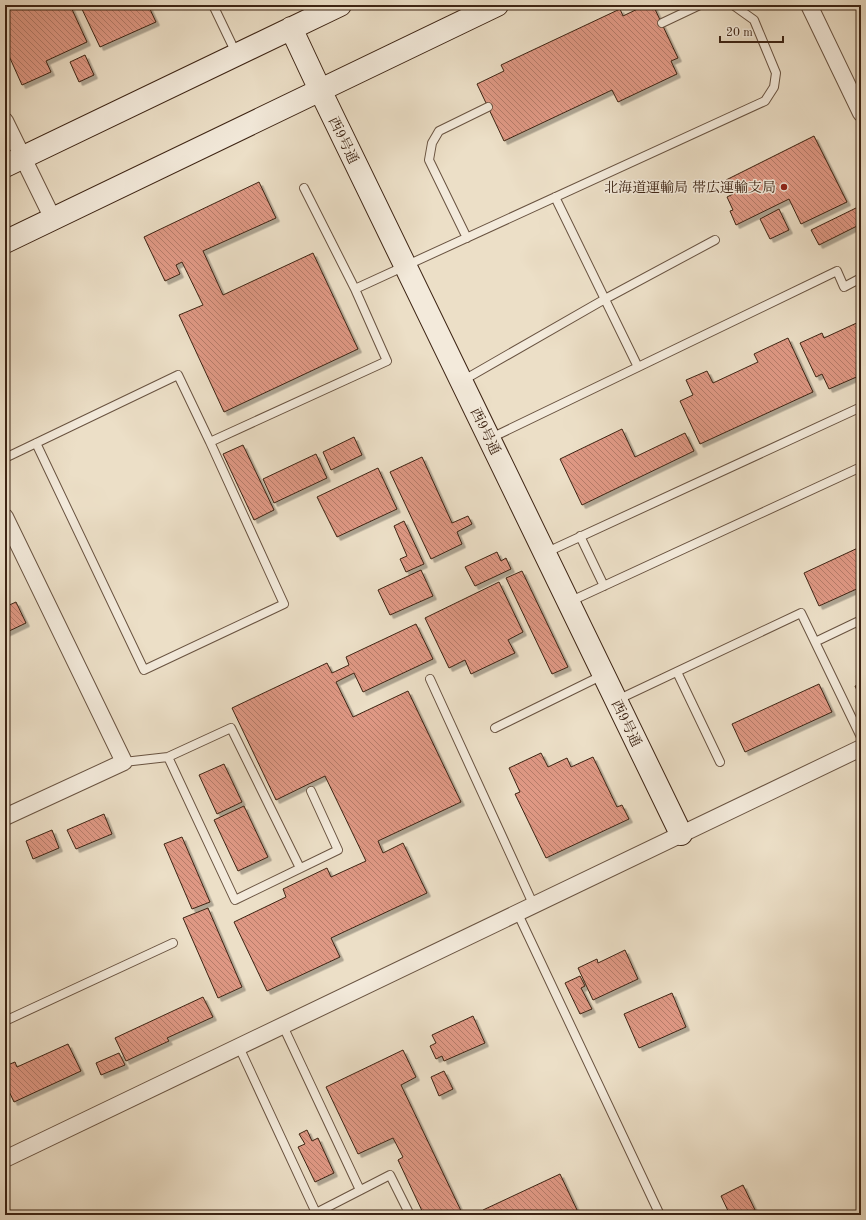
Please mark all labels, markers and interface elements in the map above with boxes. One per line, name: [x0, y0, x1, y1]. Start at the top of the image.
scale bar: [720, 18, 783, 44]
text: 20 m: [726, 27, 753, 39]
street label: 西9号通: [326, 114, 361, 166]
place label: 北海道運輸局 帯広運輸支局: [604, 180, 776, 195]
marker: 北海道運輸局 帯広運輸支局: [779, 182, 789, 192]
street label: 西9号通: [468, 405, 503, 457]
street label: 西9号通: [609, 697, 644, 749]

